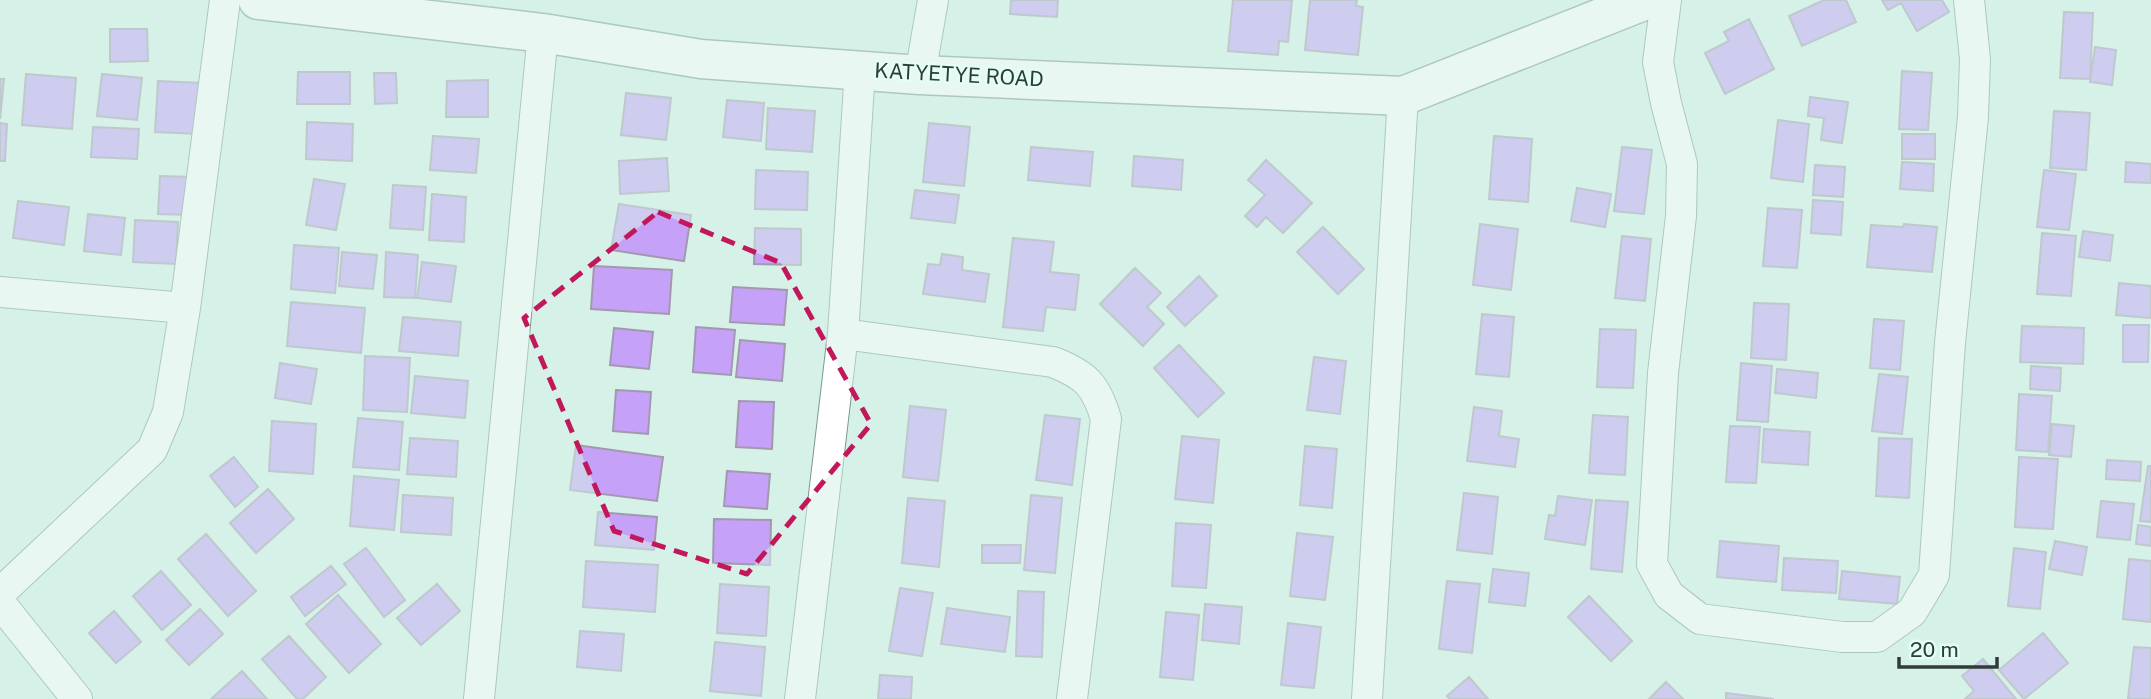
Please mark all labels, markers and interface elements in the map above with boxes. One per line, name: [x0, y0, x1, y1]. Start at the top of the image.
street label: KATYETYE ROAD: [874, 58, 1044, 91]
scale bar: [1899, 626, 1997, 670]
text: 20 m: [1910, 637, 1959, 662]

